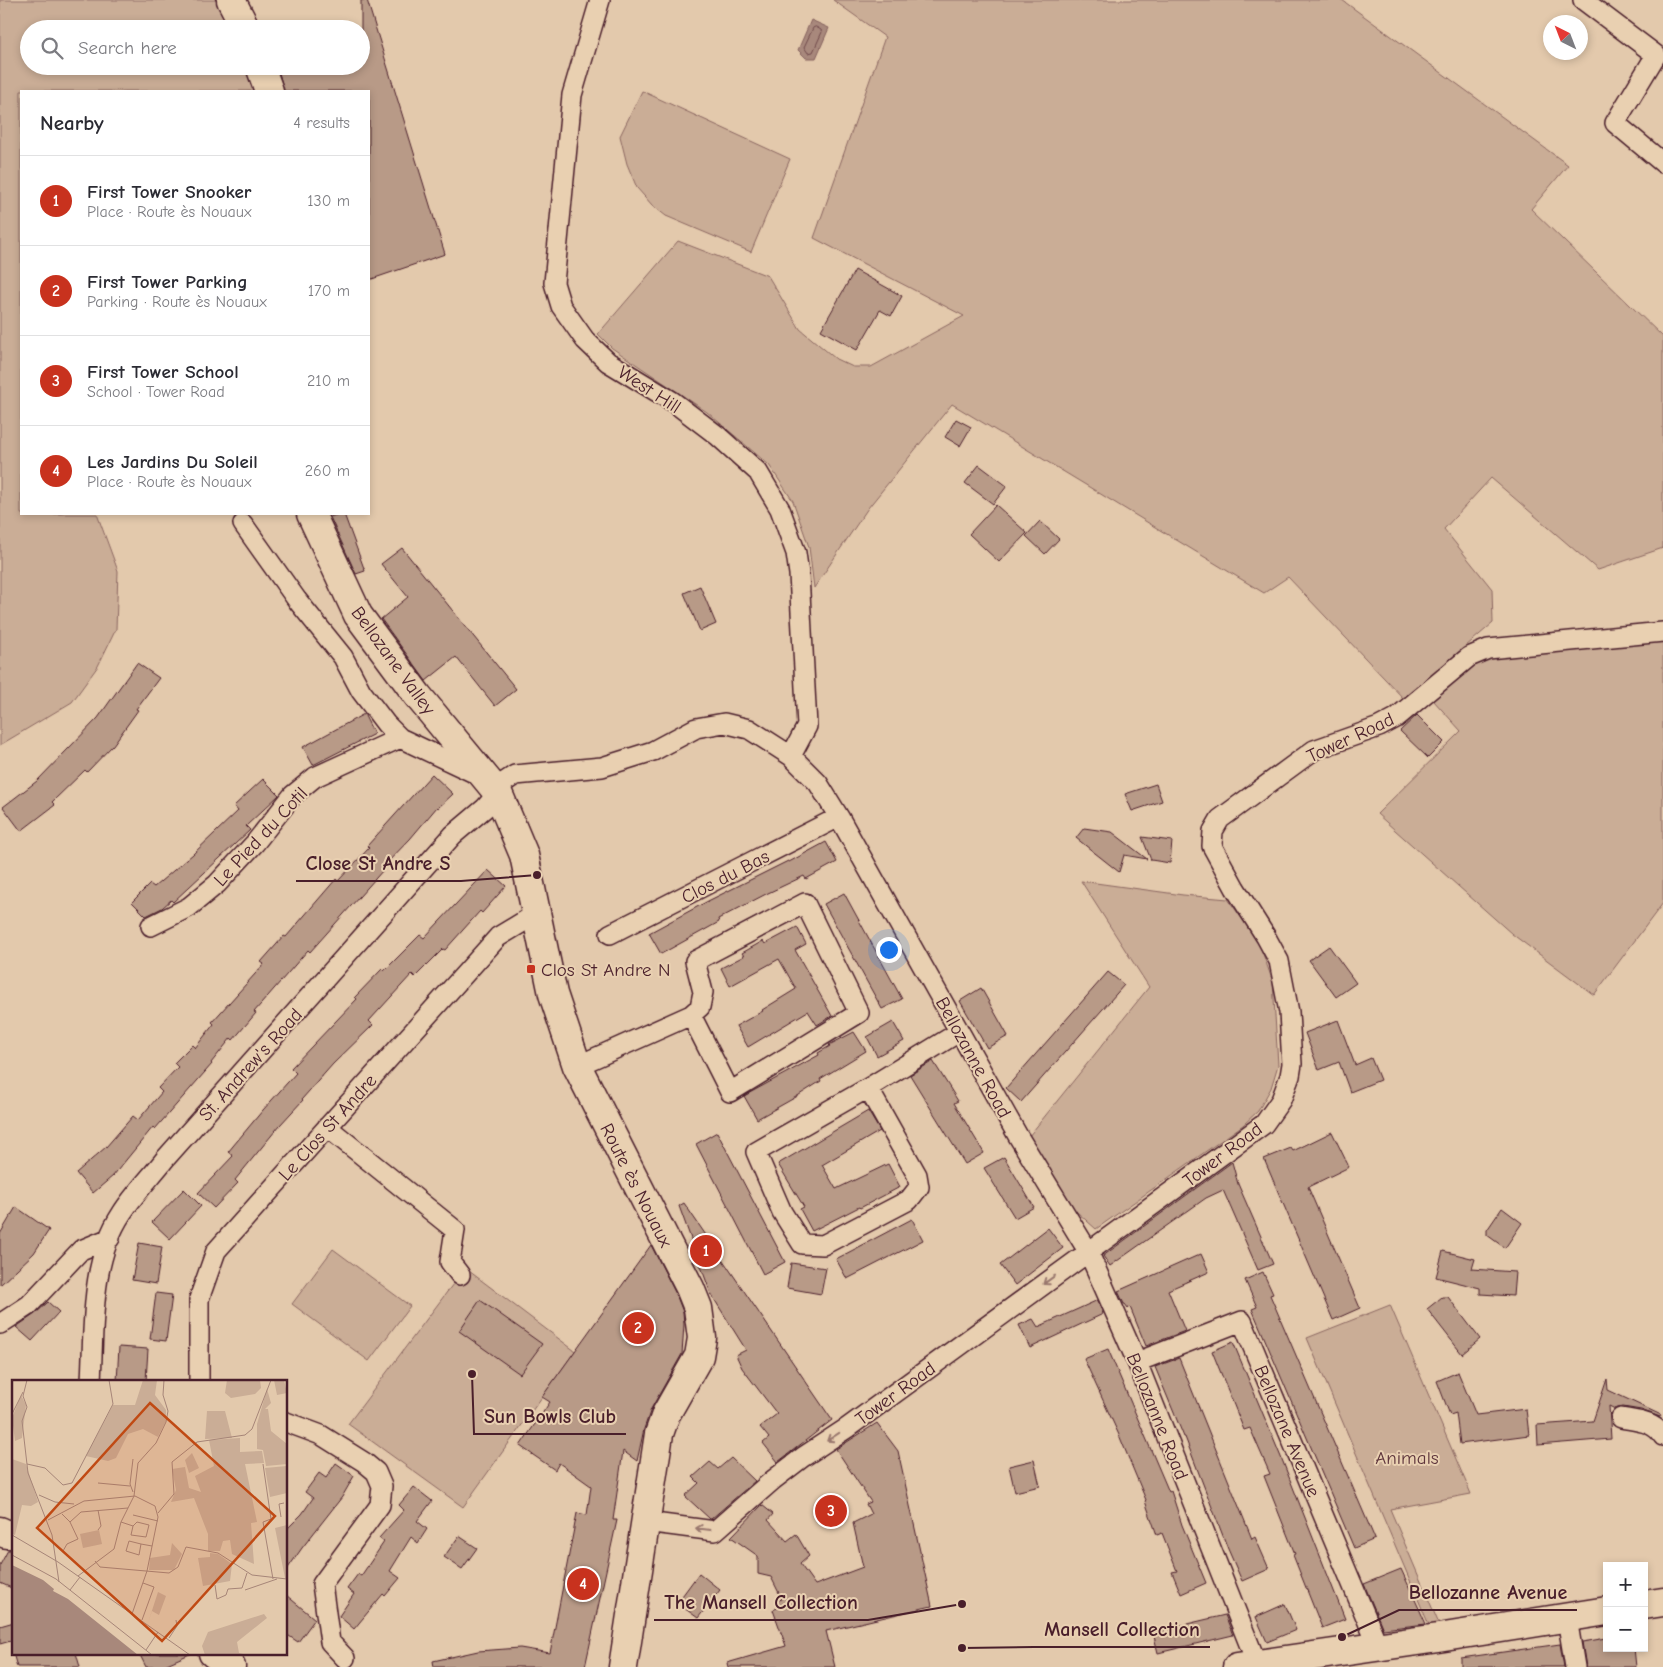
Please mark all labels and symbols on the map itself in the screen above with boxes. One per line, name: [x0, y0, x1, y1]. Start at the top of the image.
north arrow: [1543, 15, 1588, 60]
street label: West Hill: [614, 361, 685, 418]
street label: Bellozane Valley: [347, 602, 440, 719]
street label: Tower Road: [1303, 708, 1397, 768]
street label: Le Pied du Cotil: [209, 783, 312, 891]
street label: Clos du Bas: [678, 845, 773, 908]
callout: Close St Andre S: [296, 846, 461, 881]
text: Close St Andre S: [306, 852, 450, 875]
your location: [876, 937, 902, 963]
place label: Clos St Andre N: [541, 959, 670, 981]
marker: Clos St Andre N: [525, 963, 537, 975]
street label: Bellozanne Road: [931, 993, 1015, 1122]
street label: St. Andrew's Road: [194, 1004, 307, 1125]
street label: Le Clos St Andre: [274, 1070, 381, 1185]
street label: Tower Road: [1179, 1118, 1267, 1192]
street label: Route ès Nouaux: [595, 1120, 677, 1252]
pin: 1: [690, 1232, 722, 1270]
one-way arrow: [1042, 1275, 1056, 1285]
pin: 2: [622, 1309, 654, 1347]
street label: Bellozanne Road: [1122, 1350, 1192, 1483]
street label: Tower Road: [851, 1357, 940, 1430]
street label: Bellozane Avenue: [1249, 1362, 1325, 1501]
inset map: [12, 1380, 288, 1654]
callout: Sun Bowls Club: [474, 1399, 626, 1434]
text: Sun Bowls Club: [484, 1405, 616, 1428]
one-way arrow: [826, 1433, 840, 1443]
park label: Animals: [1375, 1447, 1439, 1469]
pin: 3: [815, 1492, 847, 1530]
one-way arrow: [695, 1524, 711, 1534]
pin: 4: [567, 1565, 599, 1603]
callout: Bellozanne Avenue: [1399, 1575, 1577, 1610]
text: Bellozanne Avenue: [1409, 1581, 1567, 1604]
callout: The Mansell Collection: [654, 1585, 868, 1620]
text: The Mansell Collection: [664, 1591, 858, 1614]
callout: Mansell Collection: [1034, 1612, 1210, 1647]
text: Mansell Collection: [1044, 1618, 1200, 1641]

